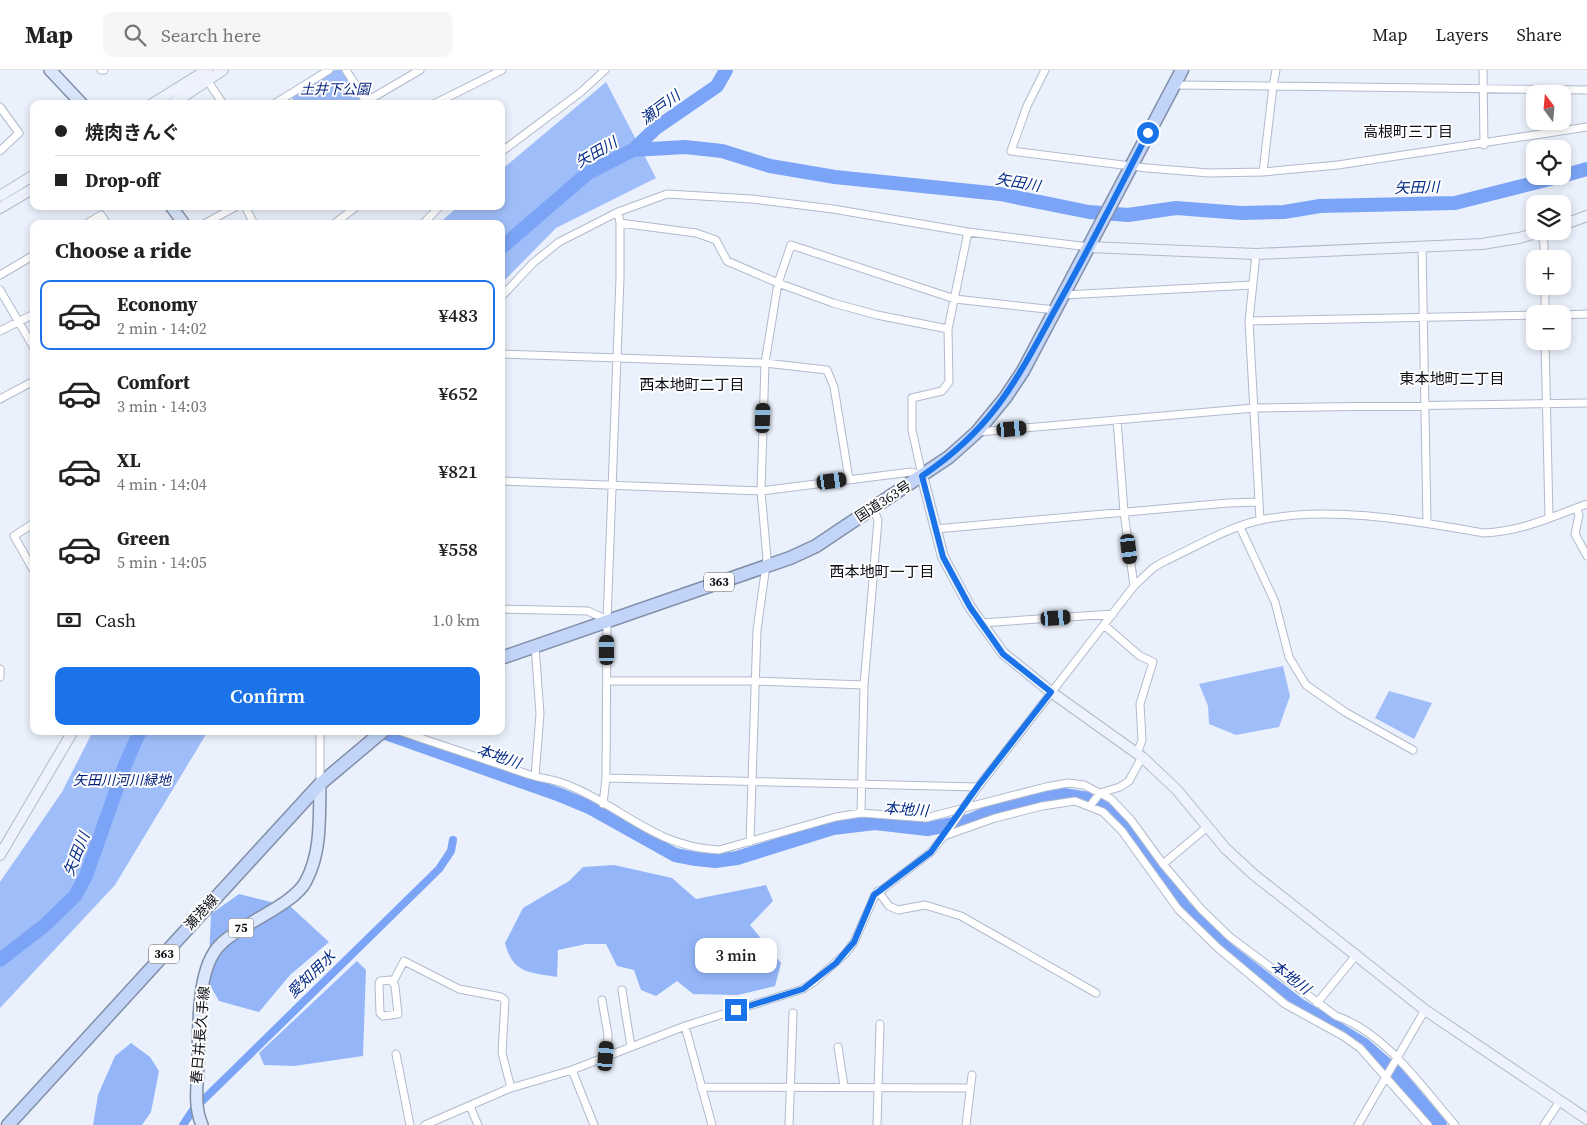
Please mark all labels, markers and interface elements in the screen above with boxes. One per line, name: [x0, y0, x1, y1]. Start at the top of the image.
search box: [103, 12, 453, 57]
text: Map: [25, 18, 73, 51]
icon: search: [121, 21, 149, 49]
text: Search here: [161, 22, 261, 48]
text: Map: [1372, 22, 1407, 47]
text: Layers: [1435, 22, 1488, 47]
text: Share: [1516, 22, 1562, 47]
park label: 土井下公園: [300, 79, 372, 99]
water label: 瀬戸川: [636, 84, 686, 129]
north arrow: [1526, 85, 1571, 130]
map controls: [1526, 85, 1571, 350]
text: 焼肉きんぐ: [85, 119, 180, 145]
district label: 高根町三丁目: [1363, 121, 1453, 142]
route start: [1137, 122, 1159, 144]
water label: 矢田川: [571, 131, 622, 172]
button: locate: [1526, 140, 1571, 185]
text: Drop-off: [85, 167, 159, 193]
water label: 矢田川: [994, 168, 1044, 197]
water label: 矢田川: [1394, 176, 1442, 198]
button: layers: [1526, 195, 1571, 240]
text: Choose a ride: [55, 235, 192, 265]
button: +: [1526, 250, 1571, 295]
text: Economy: [117, 291, 198, 317]
icon: car: [57, 293, 102, 338]
text: ¥483: [438, 302, 478, 328]
button: −: [1526, 305, 1571, 350]
text: 2 min · 14:02: [117, 317, 207, 339]
district label: 東本地町二丁目: [1399, 368, 1505, 389]
text: Comfort: [117, 369, 190, 395]
icon: car: [57, 371, 102, 416]
district label: 西本地町二丁目: [639, 374, 745, 395]
text: ¥652: [438, 380, 478, 406]
text: 3 min · 14:03: [117, 395, 207, 417]
car: [754, 403, 771, 433]
car: [996, 420, 1027, 438]
text: XL: [117, 447, 140, 473]
icon: car: [57, 449, 102, 494]
text: ¥821: [438, 458, 478, 484]
car: [816, 471, 847, 491]
text: 4 min · 14:04: [117, 473, 207, 495]
street label: 国道363号: [851, 475, 915, 527]
text: Green: [117, 525, 170, 551]
icon: car: [57, 527, 102, 572]
car: [1119, 533, 1138, 565]
text: ¥558: [438, 536, 478, 562]
text: 5 min · 14:05: [117, 551, 207, 573]
district label: 西本地町一丁目: [829, 561, 935, 582]
road number: 363: [704, 572, 734, 592]
icon: cash: [55, 606, 83, 634]
text: Cash: [95, 607, 136, 633]
text: 1.0 km: [432, 609, 480, 631]
car: [1040, 609, 1071, 627]
car: [599, 635, 614, 665]
button: Confirm: [55, 667, 480, 725]
water label: 本地川: [474, 739, 526, 774]
park label: 矢田川河川緑地: [73, 770, 173, 790]
water label: 本地川: [883, 797, 931, 821]
water label: 矢田川: [58, 827, 95, 879]
street label: 瀬港線: [180, 890, 222, 934]
road number: 75: [228, 918, 254, 938]
callout: 3 min: [695, 938, 777, 972]
road number: 363: [149, 944, 179, 964]
water label: 愛知用水: [282, 944, 341, 1002]
text: 3 min: [715, 944, 757, 966]
water label: 本地川: [1267, 955, 1317, 1000]
street label: 春日井長久手線: [186, 985, 214, 1085]
route end: [725, 999, 747, 1021]
car: [597, 1040, 614, 1072]

